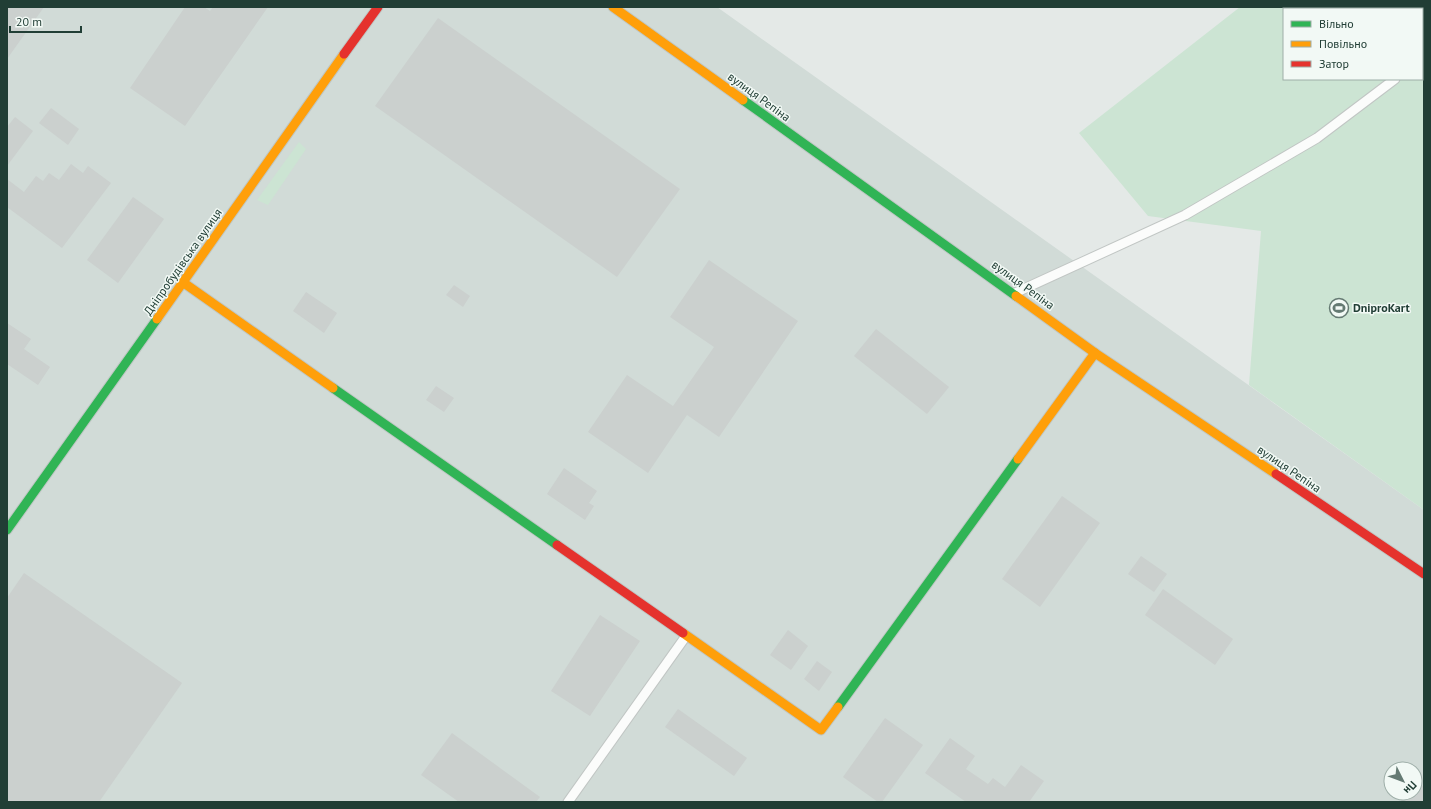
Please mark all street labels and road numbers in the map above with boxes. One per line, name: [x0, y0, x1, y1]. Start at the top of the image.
street label: вулиця Репіна: [725, 69, 794, 124]
street label: Дніпробудівська вулиця: [140, 206, 225, 318]
street label: вулиця Репіна: [989, 257, 1058, 312]
street label: вулиця Репіна: [1254, 442, 1324, 495]

